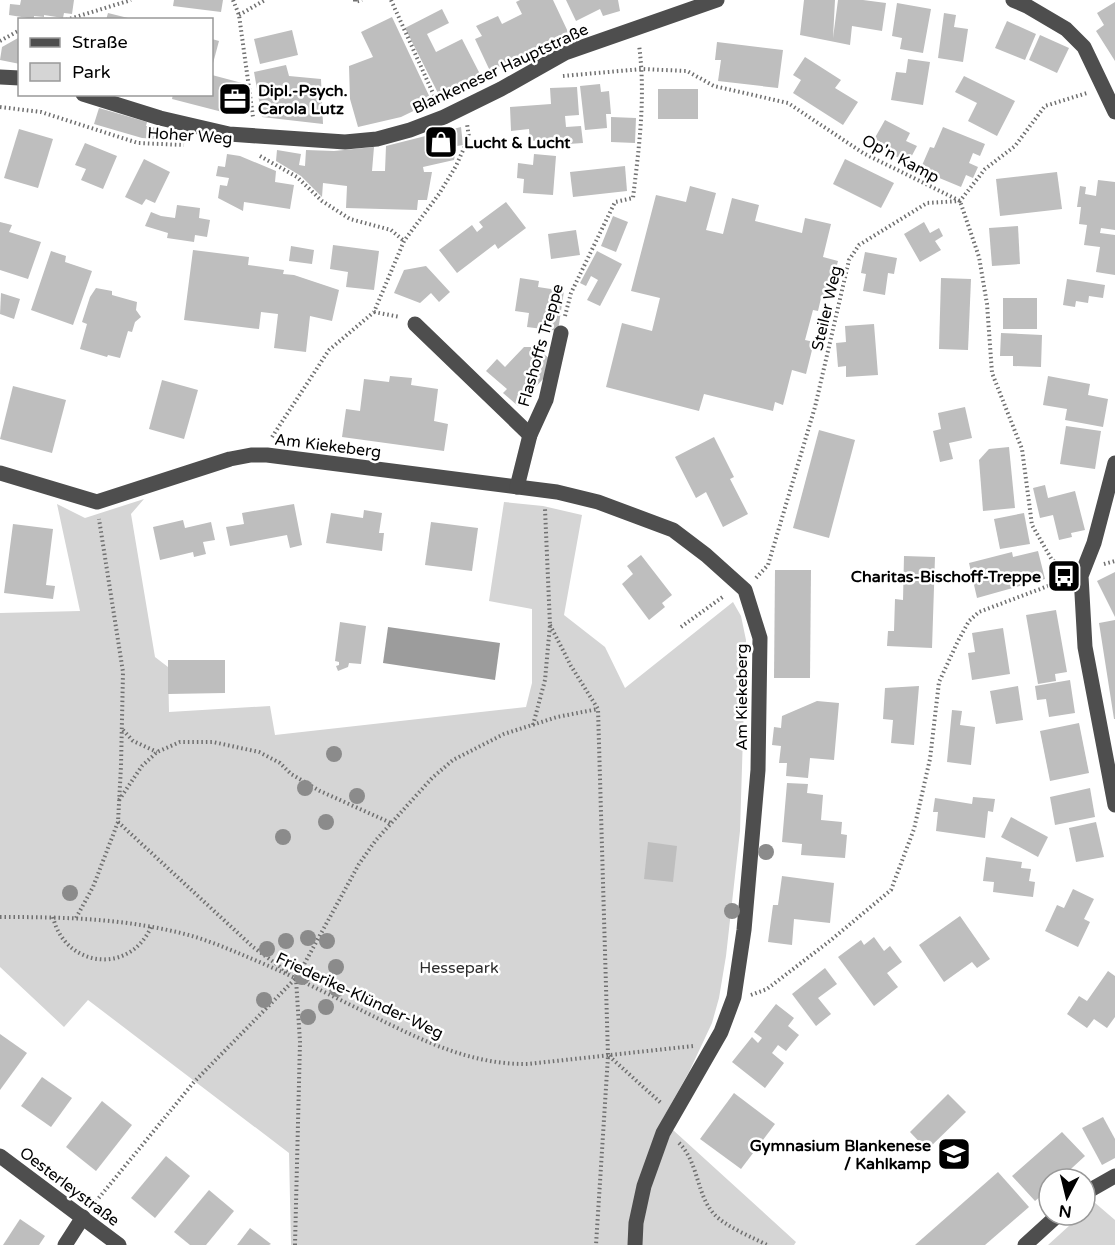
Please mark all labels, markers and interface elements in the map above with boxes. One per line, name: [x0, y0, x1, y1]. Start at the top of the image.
legend: [18, 18, 213, 96]
street label: Blankeneser Hauptstraße: [409, 19, 592, 118]
text: Straße: [72, 31, 128, 53]
text: Park: [72, 61, 111, 83]
office icon: Dipl.-Psych. Carola Lutz: [217, 81, 253, 117]
place label: Dipl.-Psych. Carola Lutz: [258, 81, 348, 119]
street label: Hoher Weg: [147, 123, 233, 149]
shop icon: Lucht & Lucht: [423, 124, 459, 160]
street label: Op'n Kamp: [858, 130, 943, 188]
place label: Lucht & Lucht: [464, 133, 571, 153]
street label: Steiler Weg: [808, 264, 846, 353]
street label: Flashoffs Treppe: [514, 282, 568, 409]
street label: Am Kiekeberg: [273, 430, 382, 462]
bus stop icon: Charitas-Bischoff-Treppe: [1046, 558, 1082, 594]
place label: Charitas-Bischoff-Treppe: [851, 567, 1041, 587]
street label: Am Kiekeberg: [732, 643, 752, 751]
street label: Friederike-Klünder-Weg: [273, 948, 447, 1044]
park label: Hessepark: [419, 958, 499, 978]
place label: Gymnasium Blankenese / Kahlkamp: [750, 1136, 931, 1174]
school or university icon: Gymnasium Blankenese / Kahlkamp: [936, 1136, 972, 1172]
street label: Oesterleystraße: [16, 1143, 123, 1231]
north arrow: [1037, 1167, 1097, 1227]
text: N: [1058, 1200, 1073, 1222]

